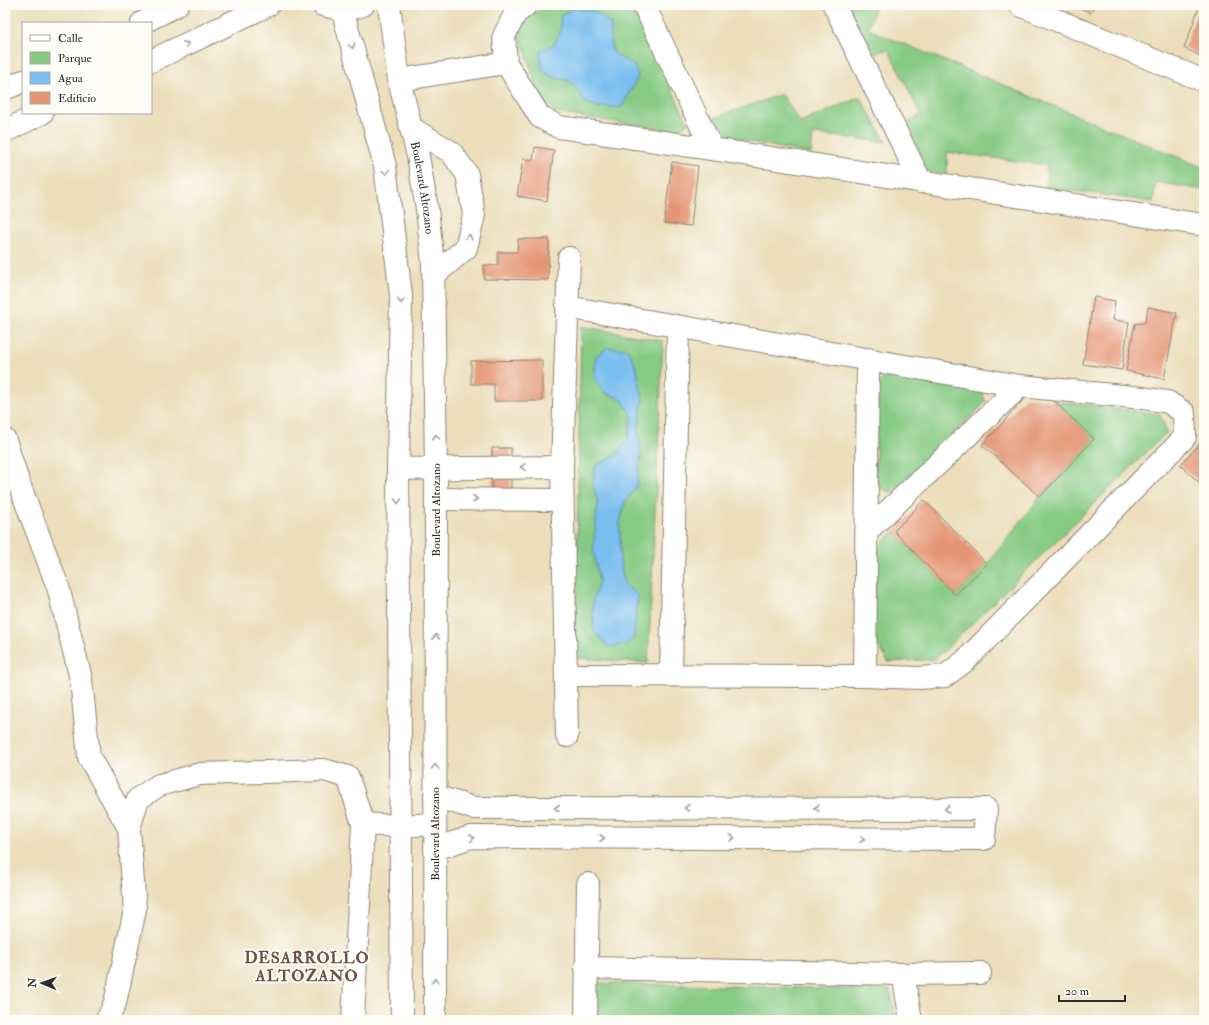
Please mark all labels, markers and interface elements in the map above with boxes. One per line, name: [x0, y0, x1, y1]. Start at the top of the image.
legend: [22, 22, 152, 114]
text: Calle: [58, 31, 83, 46]
one-way arrow: [182, 41, 190, 49]
one-way arrow: [347, 42, 356, 49]
text: Parque: [58, 51, 92, 66]
text: Agua: [57, 71, 84, 86]
text: Edificio: [58, 91, 96, 106]
street label: Boulevard Altozano: [407, 140, 437, 235]
one-way arrow: [381, 169, 390, 175]
one-way arrow: [464, 234, 472, 241]
one-way arrow: [397, 298, 405, 304]
one-way arrow: [432, 434, 440, 440]
street label: Boulevard Altozano: [429, 463, 444, 557]
one-way arrow: [520, 463, 526, 471]
one-way arrow: [472, 495, 478, 503]
one-way arrow: [394, 498, 402, 504]
one-way arrow: [432, 634, 440, 640]
one-way arrow: [431, 764, 439, 770]
street label: Boulevard Altozano: [428, 787, 443, 881]
one-way arrow: [554, 804, 560, 812]
one-way arrow: [684, 804, 690, 812]
one-way arrow: [814, 804, 820, 812]
one-way arrow: [944, 805, 950, 813]
one-way arrow: [599, 833, 605, 842]
one-way arrow: [469, 834, 476, 843]
one-way arrow: [729, 834, 735, 842]
one-way arrow: [859, 834, 865, 843]
district label: DESARROLLO ALTOZANO: [244, 948, 370, 986]
north arrow: [22, 963, 62, 1003]
text: N: [26, 976, 39, 989]
scale bar: [1059, 977, 1125, 1003]
one-way arrow: [431, 978, 439, 984]
text: 20 m: [1065, 984, 1090, 999]

